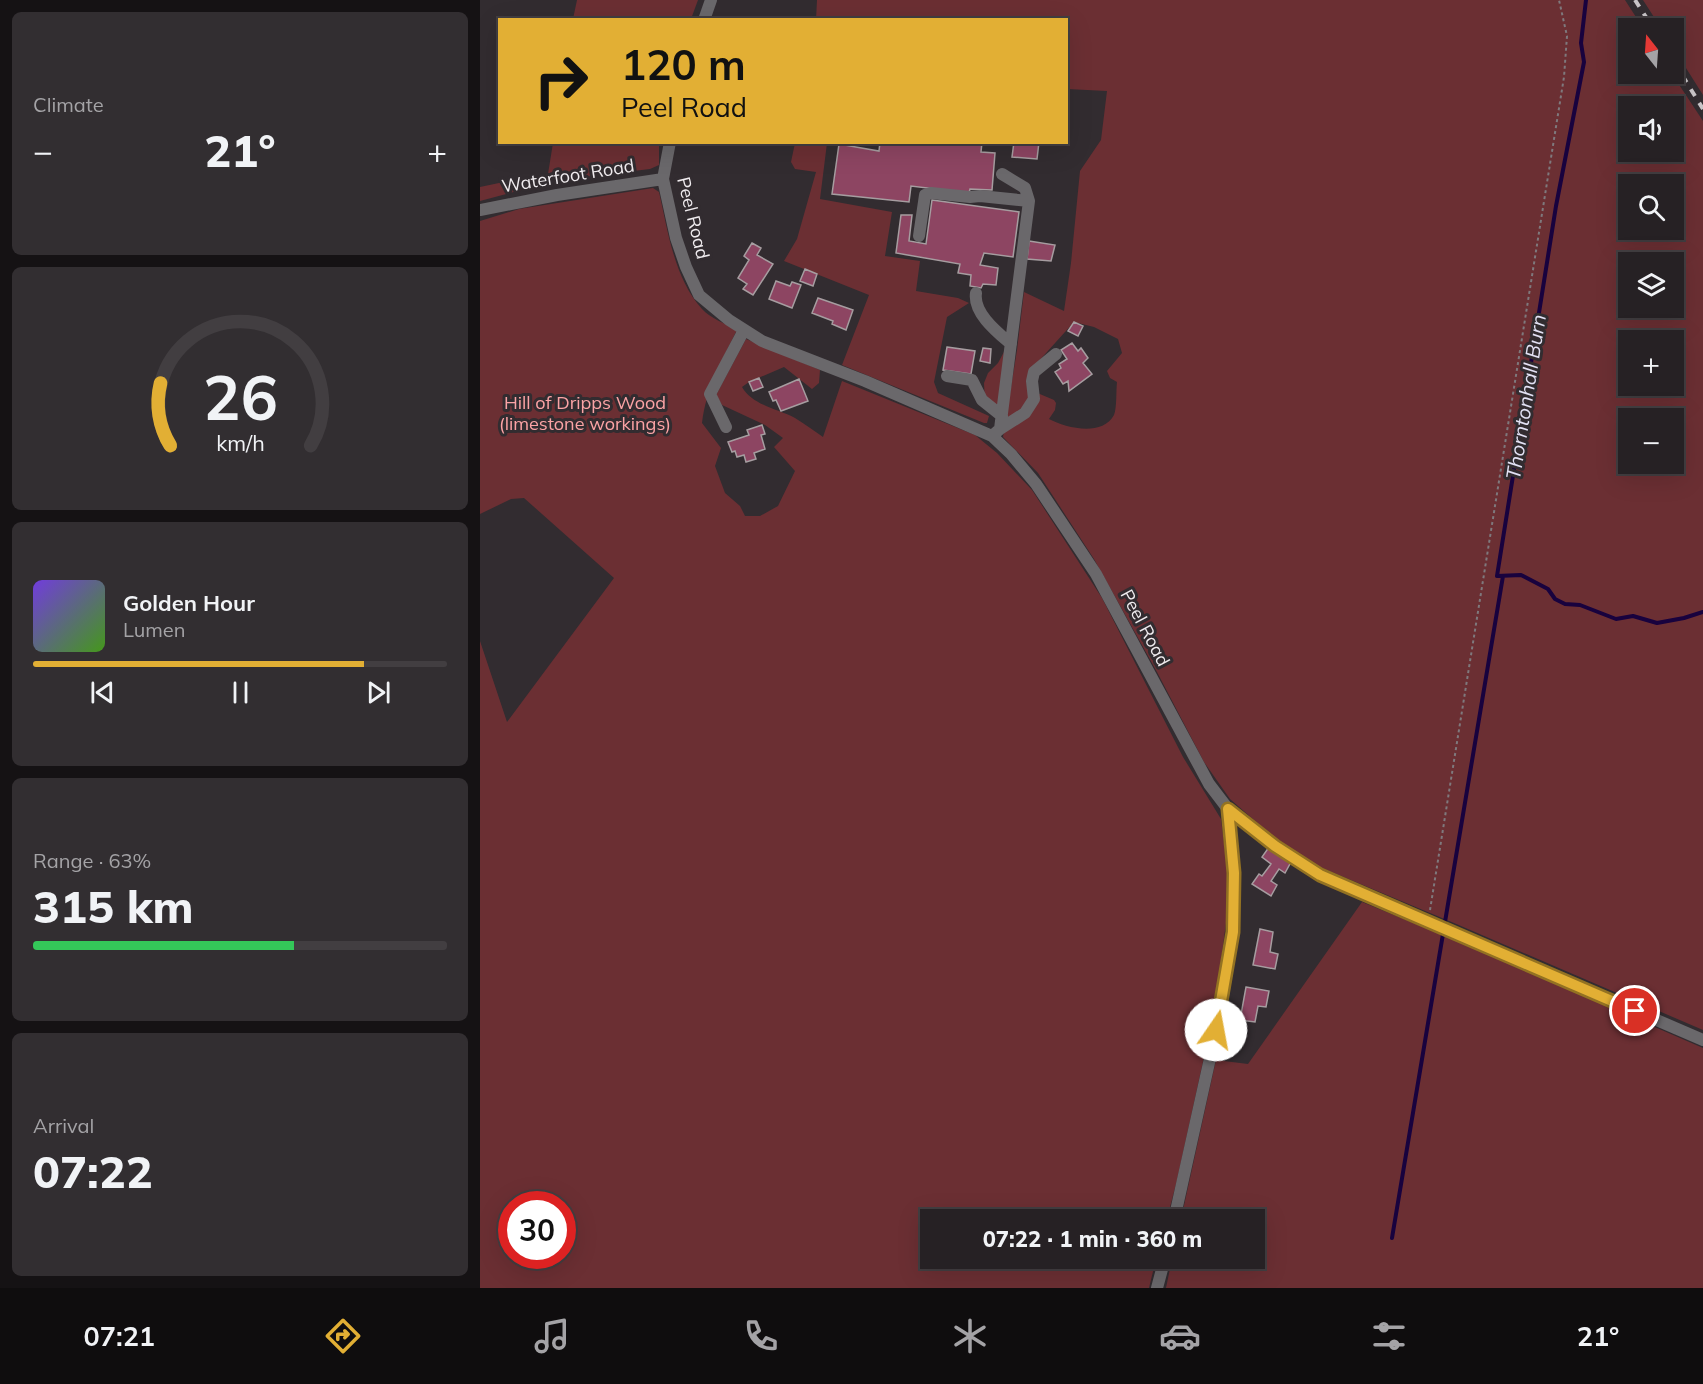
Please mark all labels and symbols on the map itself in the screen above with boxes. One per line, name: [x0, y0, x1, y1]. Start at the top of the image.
north arrow: [1618, 18, 1684, 84]
street label: Waterfoot Road: [500, 154, 636, 197]
street label: Peel Road: [672, 174, 715, 261]
water label: Thorntonhall Burn: [1500, 313, 1551, 481]
park label: Hill of Dripps Wood (limestone workings): [499, 391, 671, 435]
street label: Peel Road: [1116, 585, 1175, 670]
pin: [1609, 985, 1660, 1036]
position arrow: [1184, 998, 1248, 1062]
speed limit sign: 30: [498, 1191, 576, 1269]

